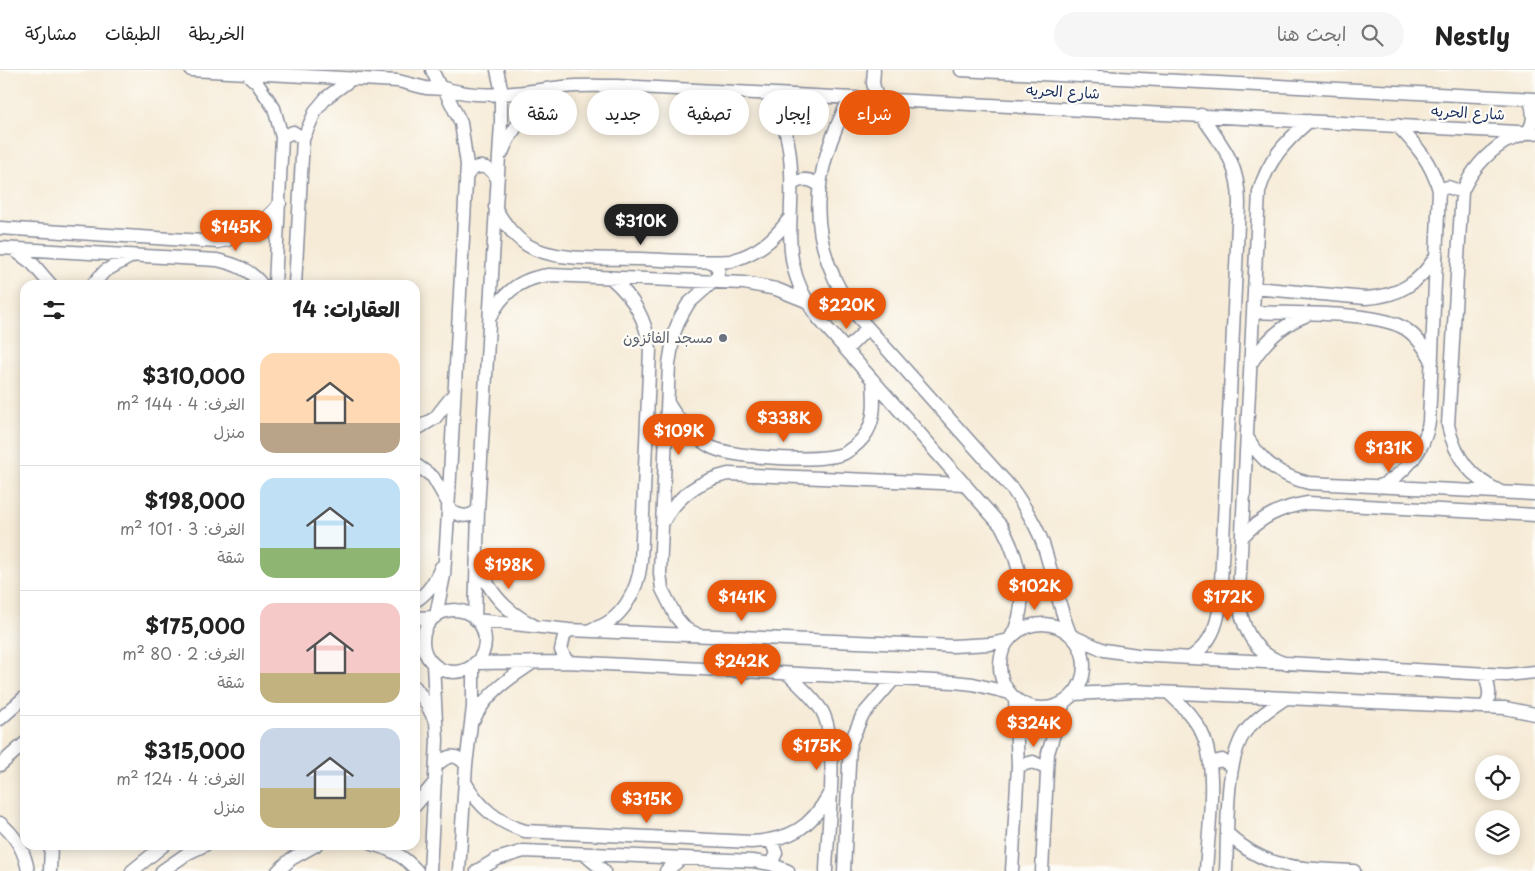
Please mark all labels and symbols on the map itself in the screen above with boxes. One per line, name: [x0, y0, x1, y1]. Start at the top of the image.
street label: شارع الحريه: [1026, 77, 1101, 104]
street label: شارع الحريه: [1431, 98, 1506, 125]
pin: $310K: [606, 204, 676, 246]
pin: $145K: [201, 210, 271, 252]
pin: $220K: [812, 288, 882, 330]
place label: مسجد الفائزون: [623, 325, 713, 348]
marker: مسجد الفائزون: [717, 332, 729, 344]
pin: $338K: [749, 400, 819, 443]
pin: $109K: [644, 414, 714, 456]
pin: $131K: [1354, 430, 1424, 473]
pin: $198K: [474, 548, 544, 590]
pin: $102K: [1000, 568, 1070, 611]
pin: $141K: [707, 580, 777, 622]
pin: $172K: [1193, 580, 1263, 622]
pin: $242K: [707, 644, 777, 686]
pin: $324K: [999, 706, 1069, 748]
pin: $175K: [782, 728, 852, 771]
pin: $315K: [612, 782, 682, 824]

